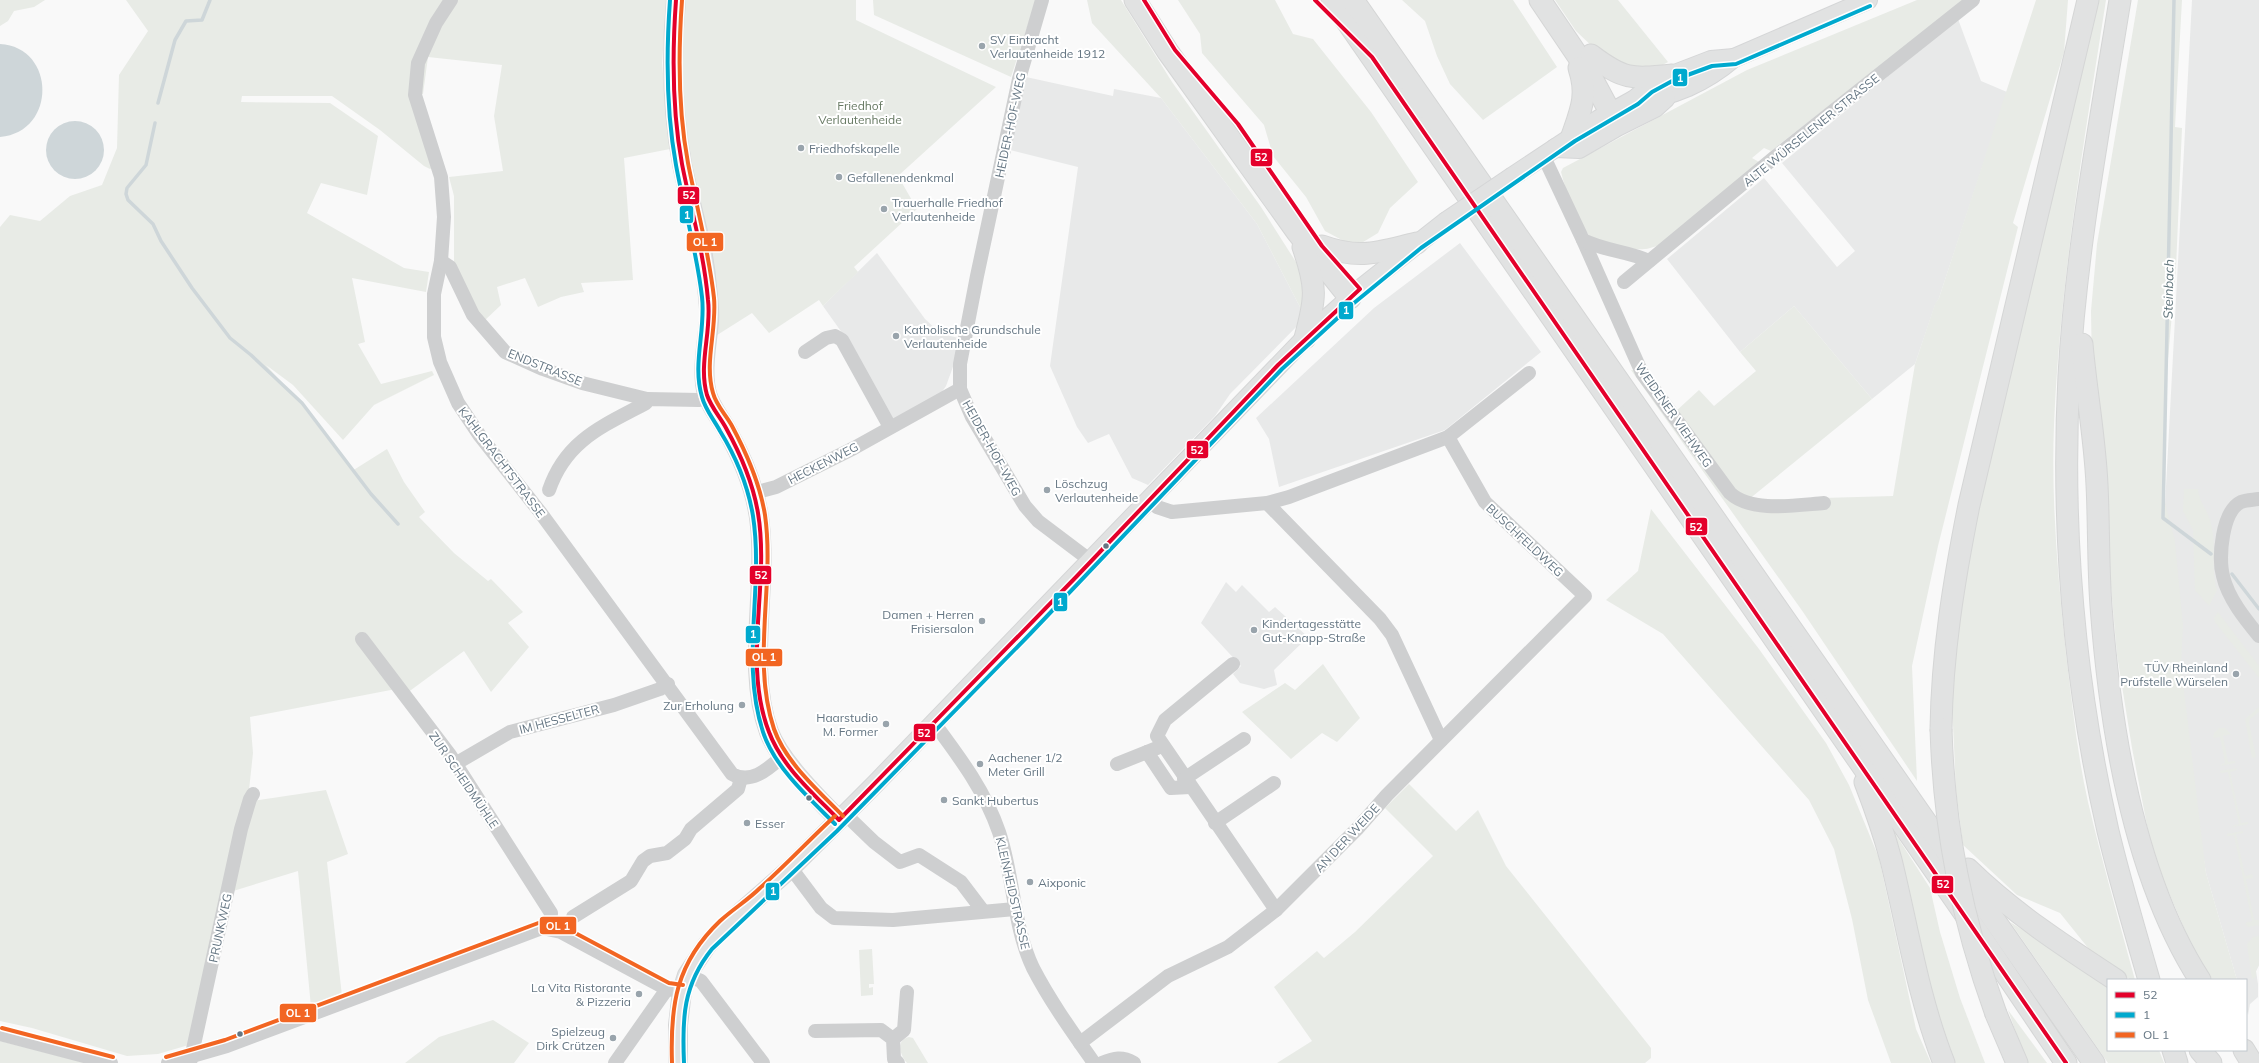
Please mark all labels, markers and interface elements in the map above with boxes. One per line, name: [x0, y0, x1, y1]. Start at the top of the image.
place label: SV Eintracht Verlautenheide 1912: [990, 32, 1105, 61]
marker: SV Eintracht Verlautenheide 1912: [977, 41, 987, 51]
line badge: 1: [1672, 68, 1688, 87]
street label: ALTE WÜRSELENER STRASSE: [1740, 70, 1882, 190]
street label: HEIDER-HOF-WEG: [991, 71, 1029, 179]
text: 1: [1677, 71, 1684, 85]
park label: Friedhof Verlautenheide: [818, 98, 902, 127]
place label: Friedhofskapelle: [809, 141, 900, 156]
marker: Friedhofskapelle: [796, 143, 806, 153]
line badge: 52: [1250, 148, 1273, 167]
text: 52: [1254, 150, 1268, 164]
place label: Gefallenendenkmal: [847, 170, 954, 185]
marker: Gefallenendenkmal: [834, 172, 844, 182]
line badge: 52: [677, 186, 700, 205]
text: 52: [682, 188, 696, 202]
place label: Trauerhalle Friedhof Verlautenheide: [892, 195, 1004, 224]
marker: Trauerhalle Friedhof Verlautenheide: [879, 204, 889, 214]
line badge: 1: [679, 205, 694, 224]
text: 1: [684, 208, 691, 222]
line badge: OL 1: [686, 232, 724, 252]
text: OL 1: [693, 235, 718, 249]
water label: Steinbach: [2159, 259, 2177, 319]
line badge: 1: [1338, 301, 1354, 320]
text: 1: [1343, 303, 1350, 317]
place label: Katholische Grundschule Verlautenheide: [904, 322, 1041, 351]
marker: Katholische Grundschule Verlautenheide: [891, 331, 901, 341]
street label: ENDSTRASSE: [506, 345, 584, 389]
street label: WEIDENER VIEHWEG: [1632, 360, 1716, 470]
street label: HEIDER-HOF-WEG: [959, 397, 1025, 499]
street label: KAHLGRACHTSTRASSE: [455, 404, 549, 520]
street label: HECKENWEG: [785, 439, 861, 487]
line badge: 52: [1186, 440, 1209, 459]
text: 52: [1190, 443, 1204, 457]
place label: Löschzug Verlautenheide: [1055, 476, 1138, 505]
marker: Löschzug Verlautenheide: [1042, 485, 1052, 495]
street label: BUSCHFELDWEG: [1483, 500, 1567, 580]
line badge: 52: [1685, 517, 1708, 536]
text: 52: [1689, 520, 1703, 534]
unlabelled marker: [1101, 541, 1111, 551]
line badge: 52: [749, 565, 772, 585]
text: 52: [754, 568, 768, 582]
line badge: 1: [1053, 592, 1068, 612]
text: 1: [1057, 595, 1064, 609]
place label: Damen + Herren Frisiersalon: [882, 607, 974, 636]
marker: Damen + Herren Frisiersalon: [977, 616, 987, 626]
place label: Kindertagesstätte Gut-Knapp-Straße: [1262, 616, 1366, 645]
line badge: 1: [745, 625, 761, 644]
marker: Kindertagesstätte Gut-Knapp-Straße: [1249, 625, 1259, 635]
text: 1: [750, 627, 757, 641]
line badge: OL 1: [745, 648, 783, 667]
text: OL 1: [752, 650, 777, 664]
place label: TÜV Rheinland Prüfstelle Würselen: [2120, 660, 2228, 689]
marker: TÜV Rheinland Prüfstelle Würselen: [2231, 669, 2241, 679]
place label: Zur Erholung: [663, 698, 734, 713]
marker: Zur Erholung: [737, 700, 747, 710]
street label: IM HESSELTER: [517, 701, 601, 737]
place label: Haarstudio M. Former: [816, 710, 879, 739]
marker: Haarstudio M. Former: [881, 719, 891, 729]
line badge: 52: [913, 723, 936, 742]
text: 52: [917, 726, 931, 740]
street label: ZUR SCHEIDMÜHLE: [426, 729, 502, 831]
place label: Aachener 1/2 Meter Grill: [988, 750, 1062, 779]
marker: Aachener 1/2 Meter Grill: [975, 759, 985, 769]
unlabelled marker: [804, 793, 814, 803]
place label: Sankt Hubertus: [952, 793, 1039, 808]
marker: Sankt Hubertus: [939, 795, 949, 805]
street label: AN DER WEIDE: [1312, 801, 1382, 875]
place label: Esser: [755, 816, 785, 831]
marker: Esser: [742, 818, 752, 828]
street label: KLEINHEIDSTRASSE: [993, 835, 1033, 951]
place label: Aixponic: [1038, 875, 1086, 890]
line badge: 52: [1931, 875, 1954, 894]
marker: Aixponic: [1025, 877, 1035, 887]
text: 52: [1936, 877, 1950, 891]
line badge: 1: [765, 882, 780, 901]
text: 1: [770, 884, 777, 898]
street label: PRUNKWEG: [205, 892, 235, 964]
line badge: OL 1: [539, 916, 577, 935]
text: OL 1: [546, 919, 571, 933]
legend: [2107, 979, 2247, 1051]
place label: La Vita Ristorante & Pizzeria: [531, 980, 631, 1009]
text: 52: [2143, 987, 2157, 1002]
marker: La Vita Ristorante & Pizzeria: [634, 989, 644, 999]
line badge: OL 1: [279, 1003, 317, 1023]
text: OL 1: [286, 1006, 311, 1020]
text: 1: [2143, 1007, 2150, 1022]
place label: Spielzeug Dirk Crützen: [536, 1024, 605, 1053]
text: OL 1: [2143, 1027, 2169, 1042]
unlabelled marker: [235, 1029, 245, 1039]
marker: Spielzeug Dirk Crützen: [608, 1033, 618, 1043]

